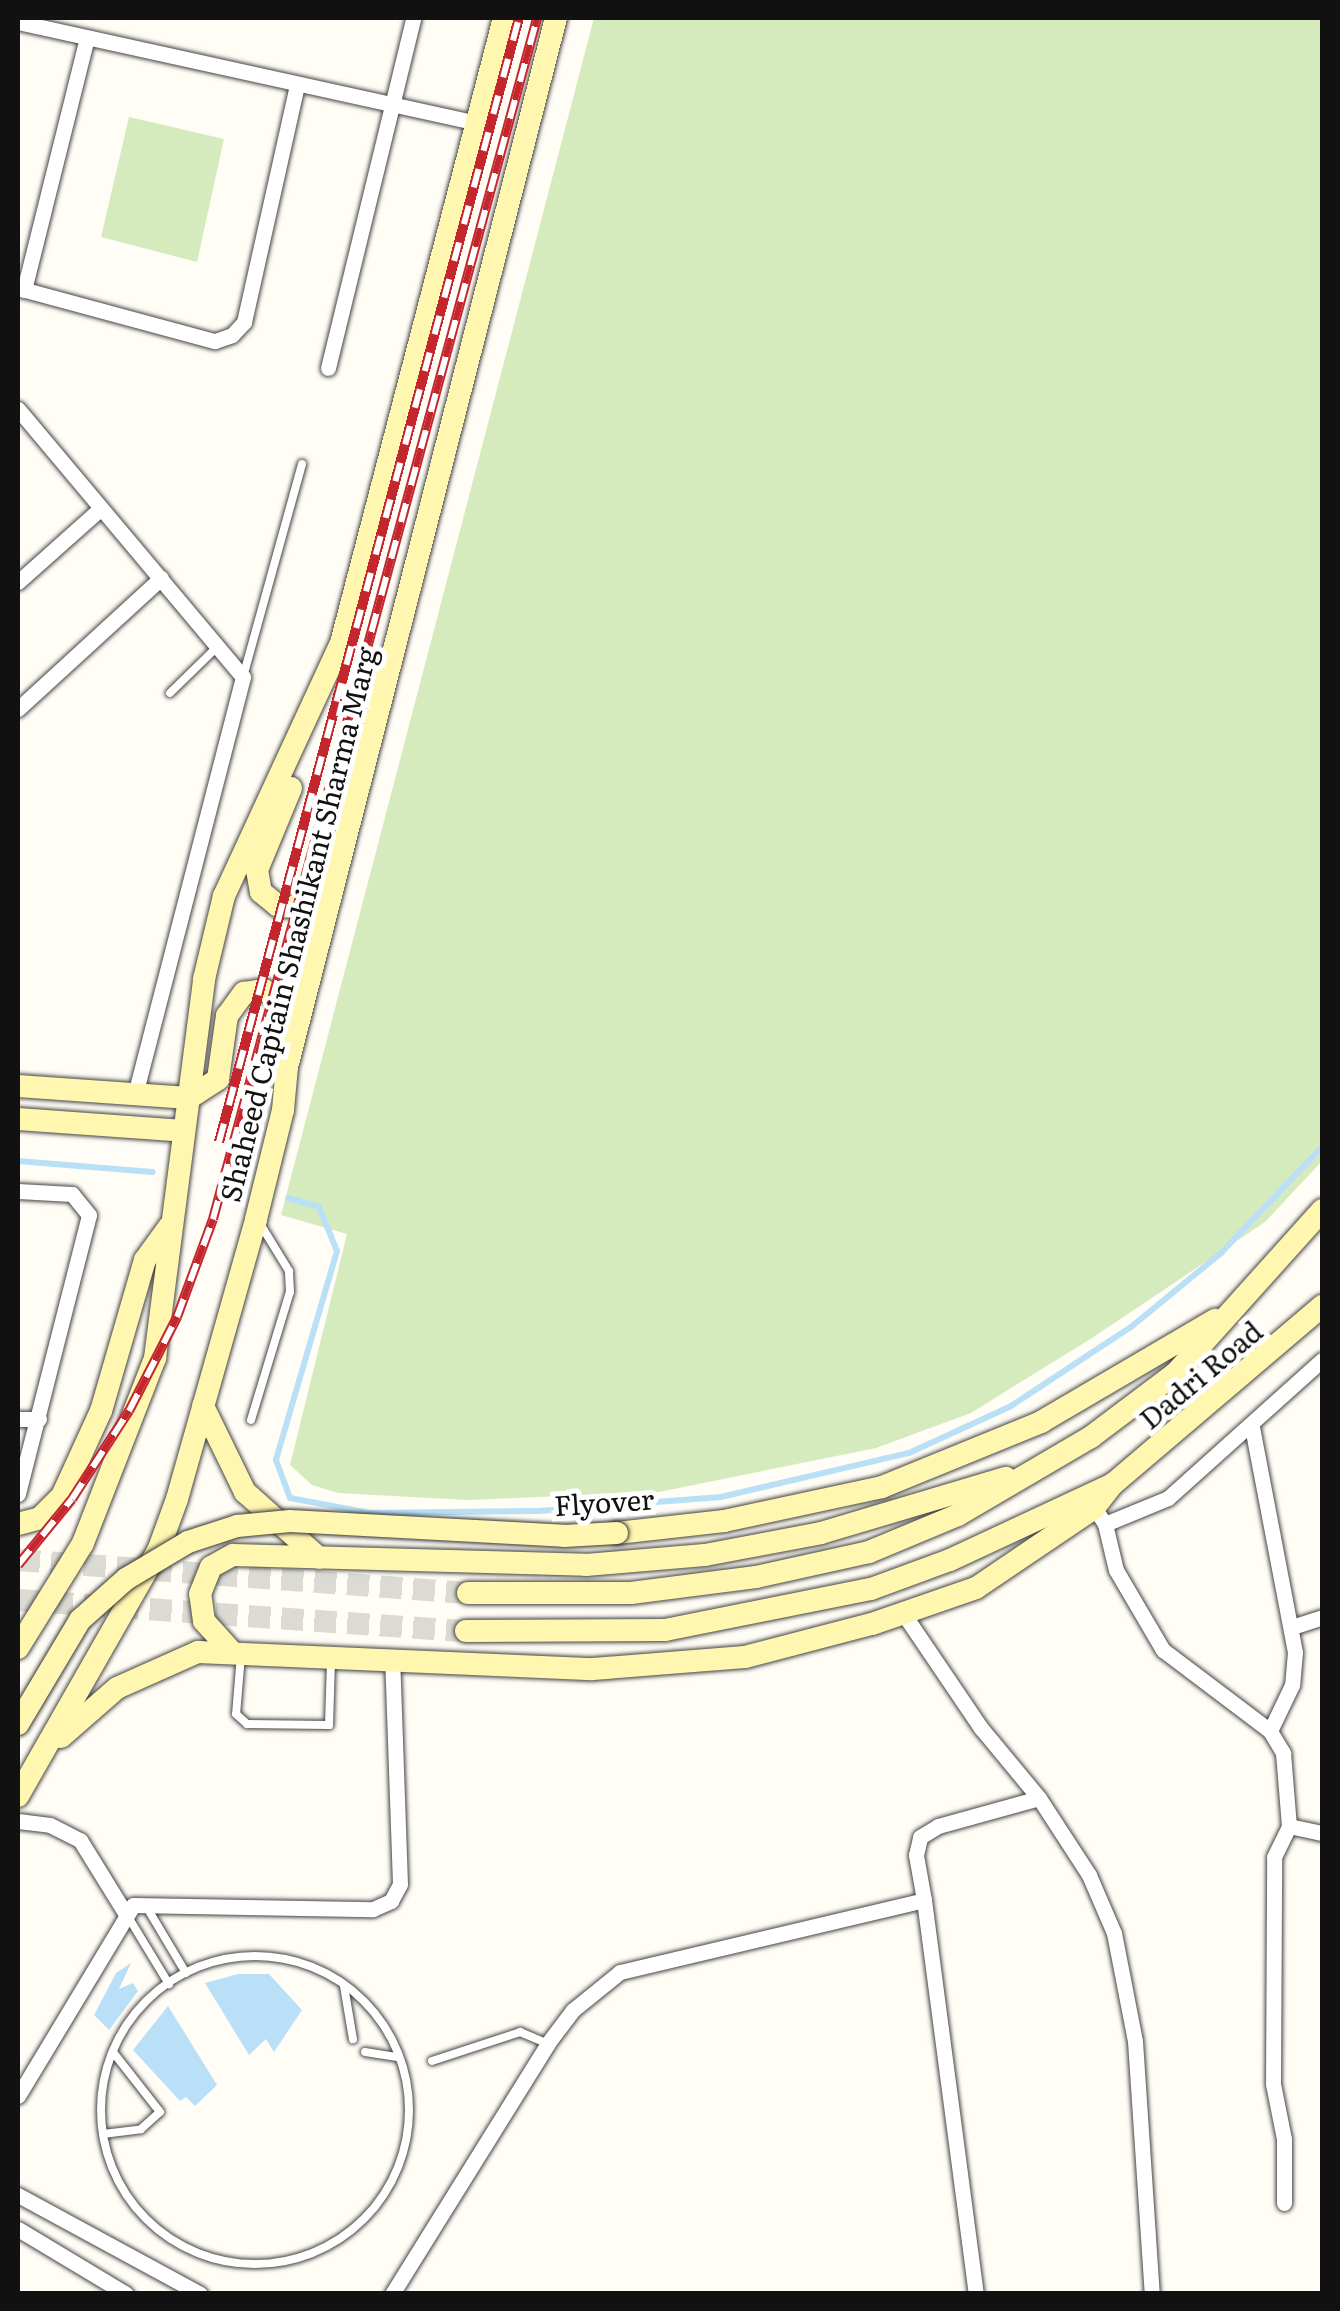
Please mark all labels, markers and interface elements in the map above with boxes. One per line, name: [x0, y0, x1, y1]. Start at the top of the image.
street label: Shaheed Captain Shashikant Sharma Marg: [212, 643, 382, 1205]
street label: Dadri Road: [1132, 1313, 1268, 1435]
street label: Flyover: [553, 1481, 655, 1521]

